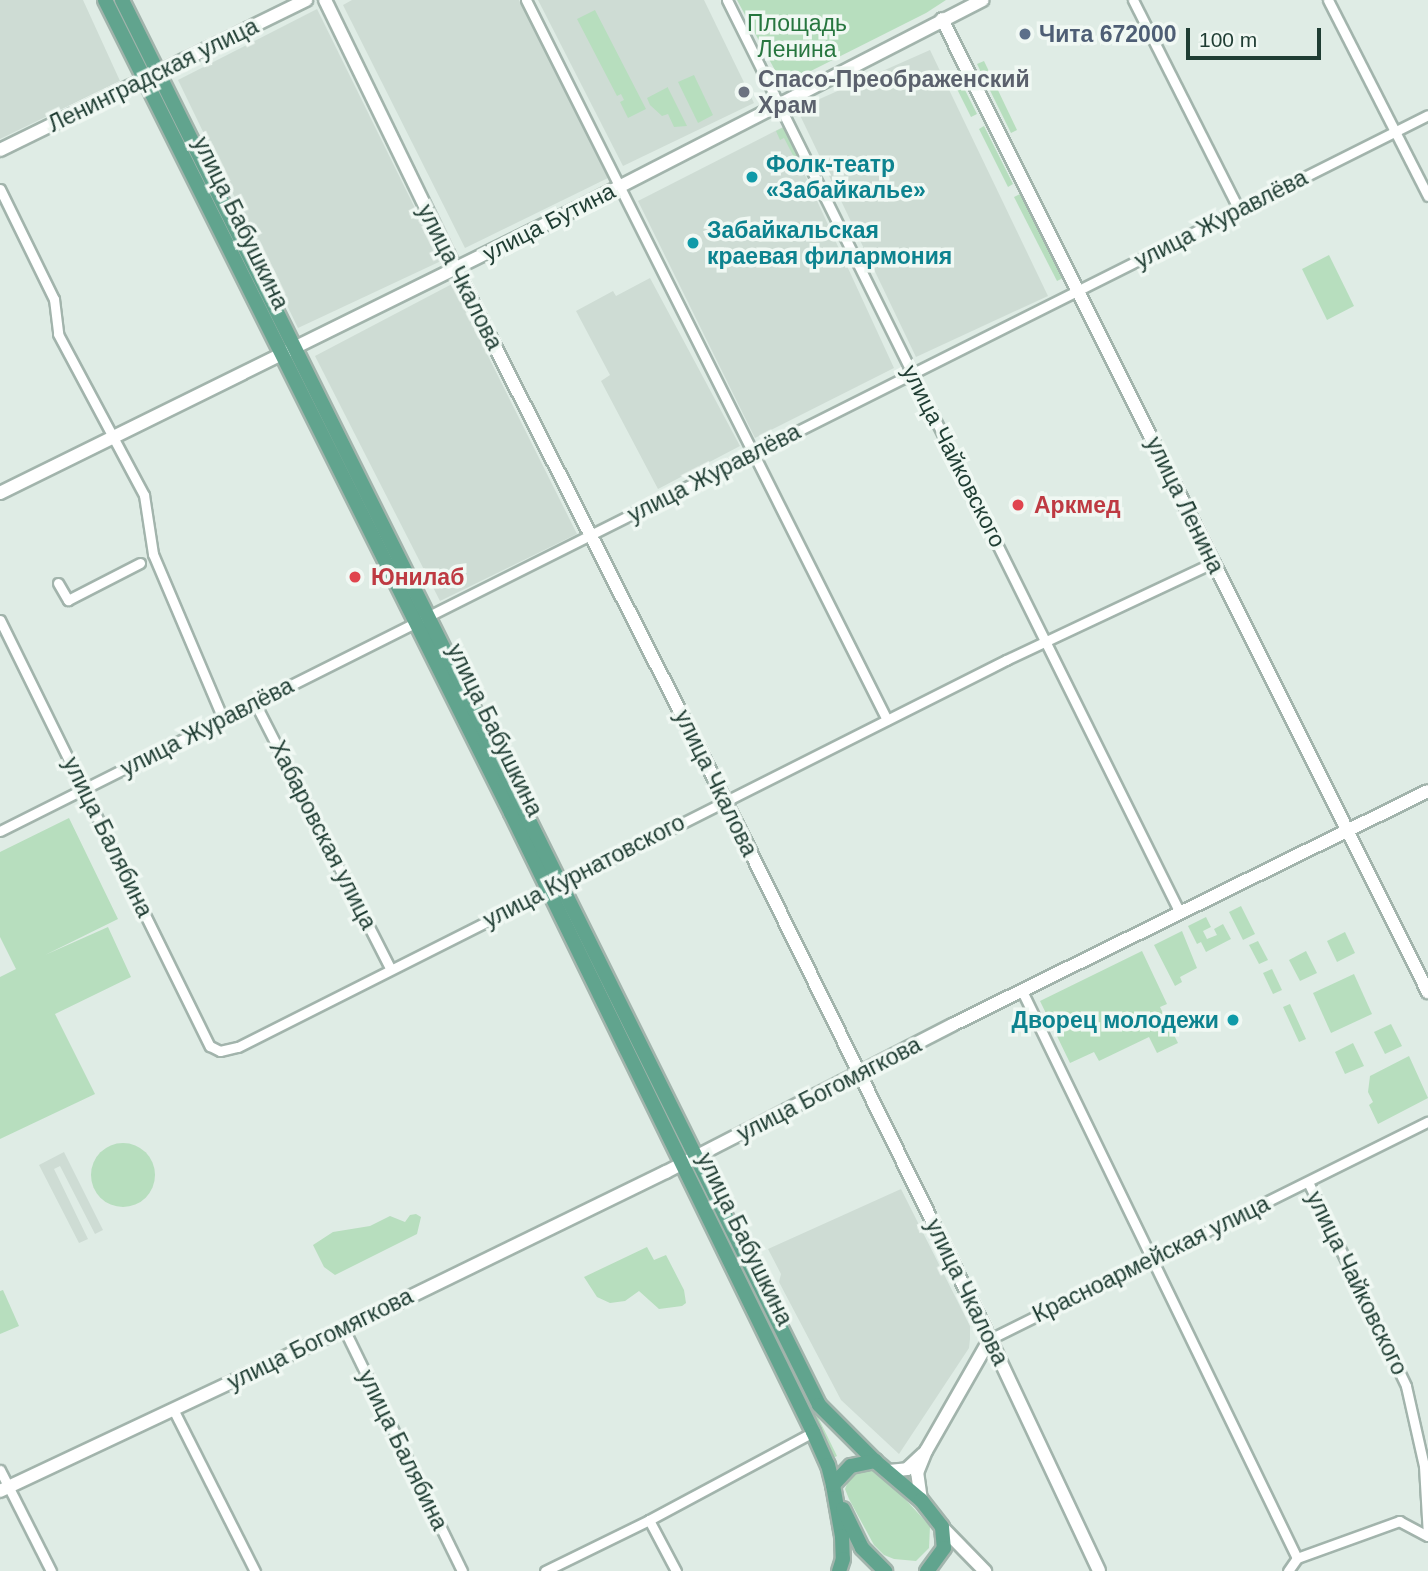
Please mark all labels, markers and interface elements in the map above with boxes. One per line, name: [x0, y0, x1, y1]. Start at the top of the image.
park label: Площадь Ленина: [747, 9, 847, 63]
street label: Ленинградская улица: [43, 12, 263, 138]
scale bar: [1190, 14, 1325, 58]
place label: Чита 672000: [1039, 20, 1176, 48]
marker: Чита 672000: [1017, 26, 1033, 42]
text: 100 m: [1199, 28, 1257, 51]
place label: Спасо-Преображенский Храм: [758, 65, 1030, 119]
marker: Спасо-Преображенский Храм: [736, 84, 752, 100]
street label: улица Бабушкина: [187, 132, 295, 314]
place label: Фолк-театр «Забайкалье»: [766, 150, 926, 204]
street label: улица Журавлёва: [1130, 164, 1312, 274]
marker: Фолк-театр «Забайкалье»: [744, 169, 760, 185]
street label: улица Бутина: [478, 177, 620, 267]
street label: улица Чкалова: [411, 200, 509, 354]
place label: Забайкальская краевая филармония: [707, 216, 952, 270]
marker: Забайкальская краевая филармония: [685, 235, 701, 251]
street label: улица Чайковского: [896, 360, 1012, 552]
street label: улица Журавлёва: [623, 418, 805, 528]
street label: улица Ленина: [1140, 432, 1230, 578]
place label: Аркмед: [1034, 491, 1121, 519]
marker: Аркмед: [1008, 495, 1028, 515]
place label: Юнилаб: [371, 563, 464, 591]
marker: Юнилаб: [345, 567, 365, 587]
street label: улица Бабушкина: [441, 639, 549, 821]
street label: улица Журавлёва: [116, 672, 298, 782]
street label: улица Чкалова: [669, 705, 763, 861]
street label: Хабаровская улица: [263, 736, 383, 934]
street label: улица Балябина: [57, 752, 159, 922]
street label: улица Курнатовского: [479, 808, 689, 934]
place label: Дворец молодежи: [1012, 1006, 1219, 1034]
marker: Дворец молодежи: [1225, 1012, 1241, 1028]
street label: улица Богомягкова: [732, 1031, 926, 1147]
street label: улица Бабушкина: [691, 1148, 799, 1330]
street label: улица Чайковского: [1301, 1187, 1413, 1379]
street label: Красноармейская улица: [1028, 1190, 1274, 1328]
street label: улица Чкалова: [920, 1214, 1014, 1370]
street label: улица Богомягкова: [223, 1282, 417, 1396]
street label: улица Балябина: [352, 1365, 454, 1535]

